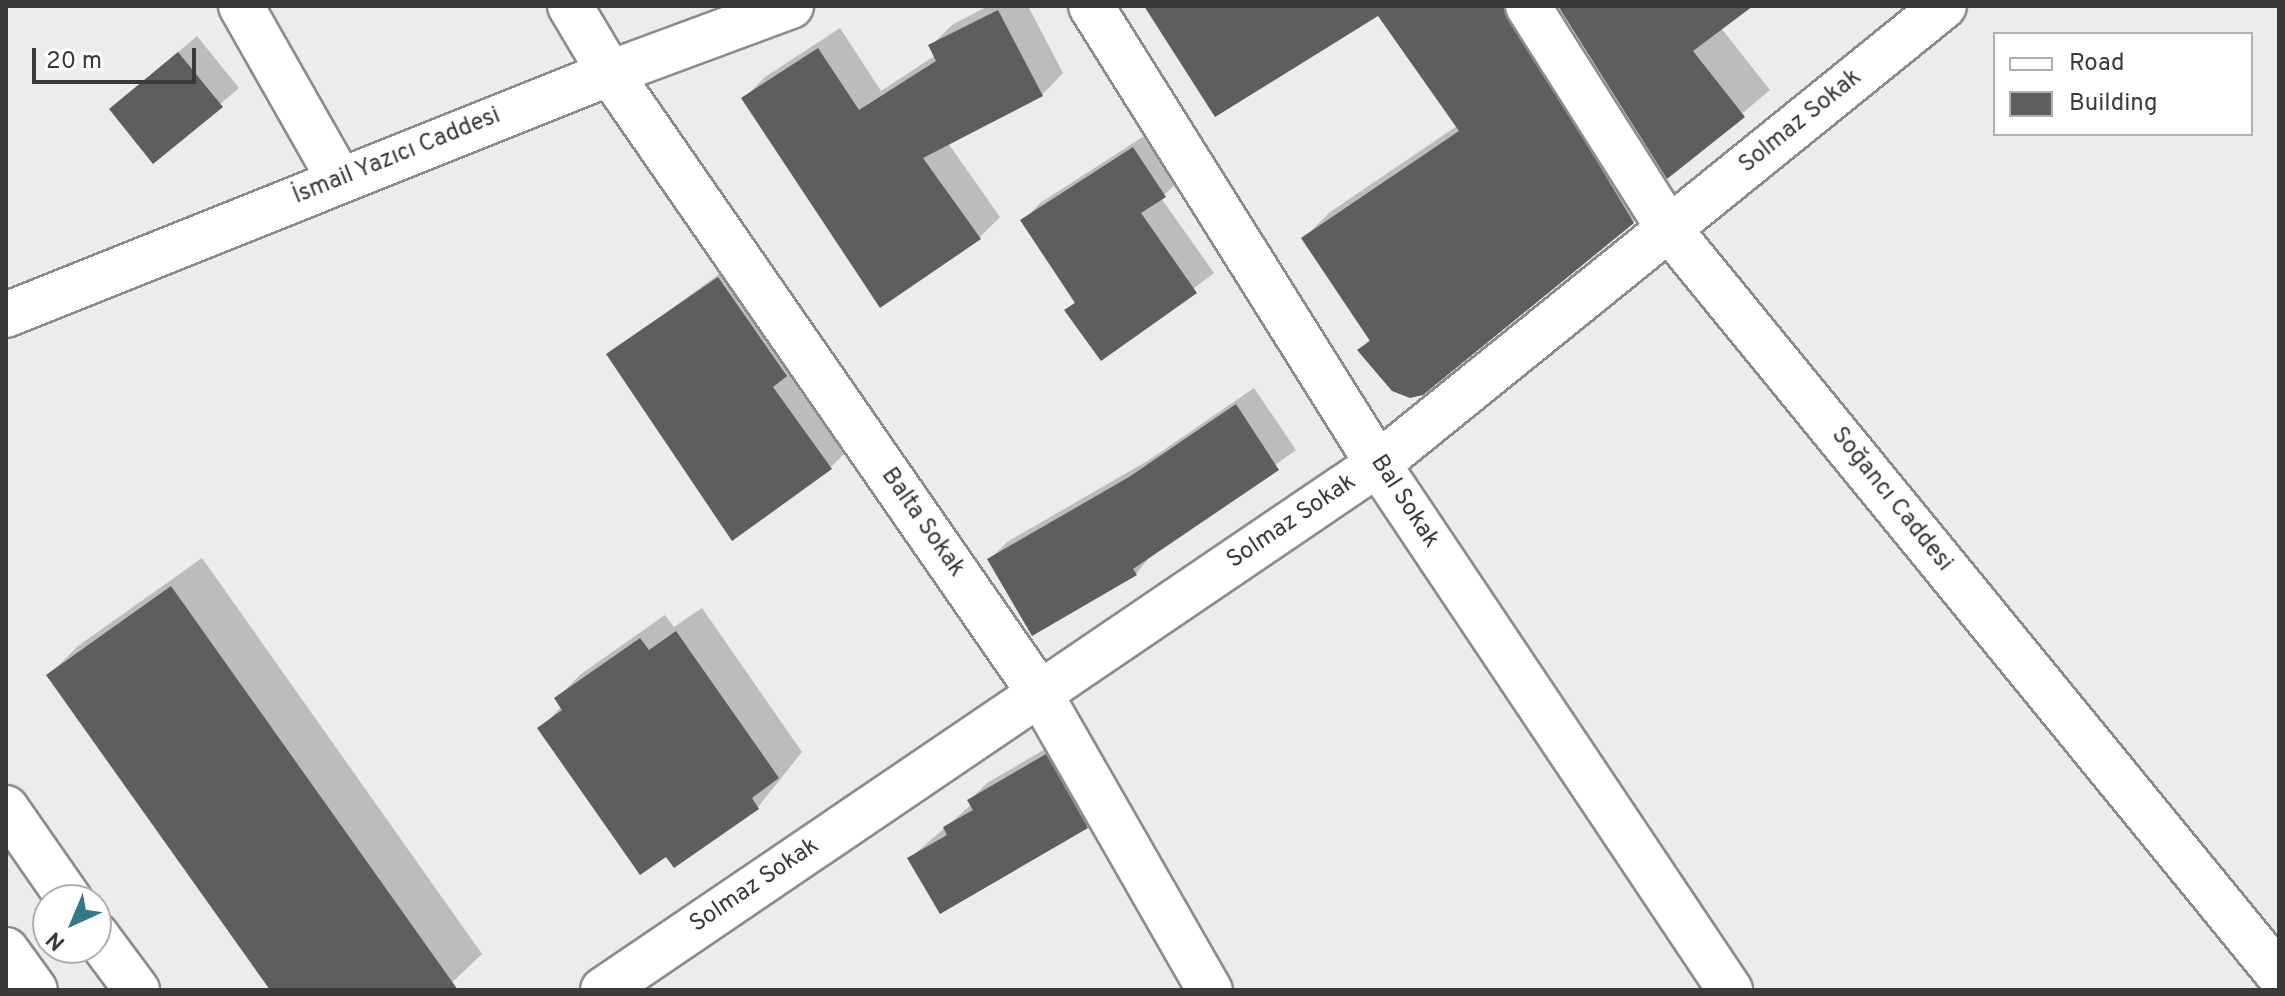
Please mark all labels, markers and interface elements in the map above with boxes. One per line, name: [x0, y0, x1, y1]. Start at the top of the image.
scale bar: [36, 32, 200, 82]
legend: [1993, 32, 2253, 136]
text: 20 m: [46, 47, 102, 77]
text: Road: [2069, 49, 2125, 79]
street label: Solmaz Sokak: [1734, 64, 1868, 180]
text: Building: [2069, 89, 2158, 119]
street label: İsmail Yazıcı Caddesi: [289, 102, 505, 212]
street label: Soğancı Caddesi: [1824, 422, 1958, 578]
street label: Bal Sokak: [1363, 450, 1445, 554]
street label: Balta Sokak: [874, 463, 970, 583]
street label: Solmaz Sokak: [1222, 468, 1362, 576]
street label: Solmaz Sokak: [685, 832, 825, 940]
north arrow: [32, 884, 112, 964]
text: N: [41, 925, 71, 955]

